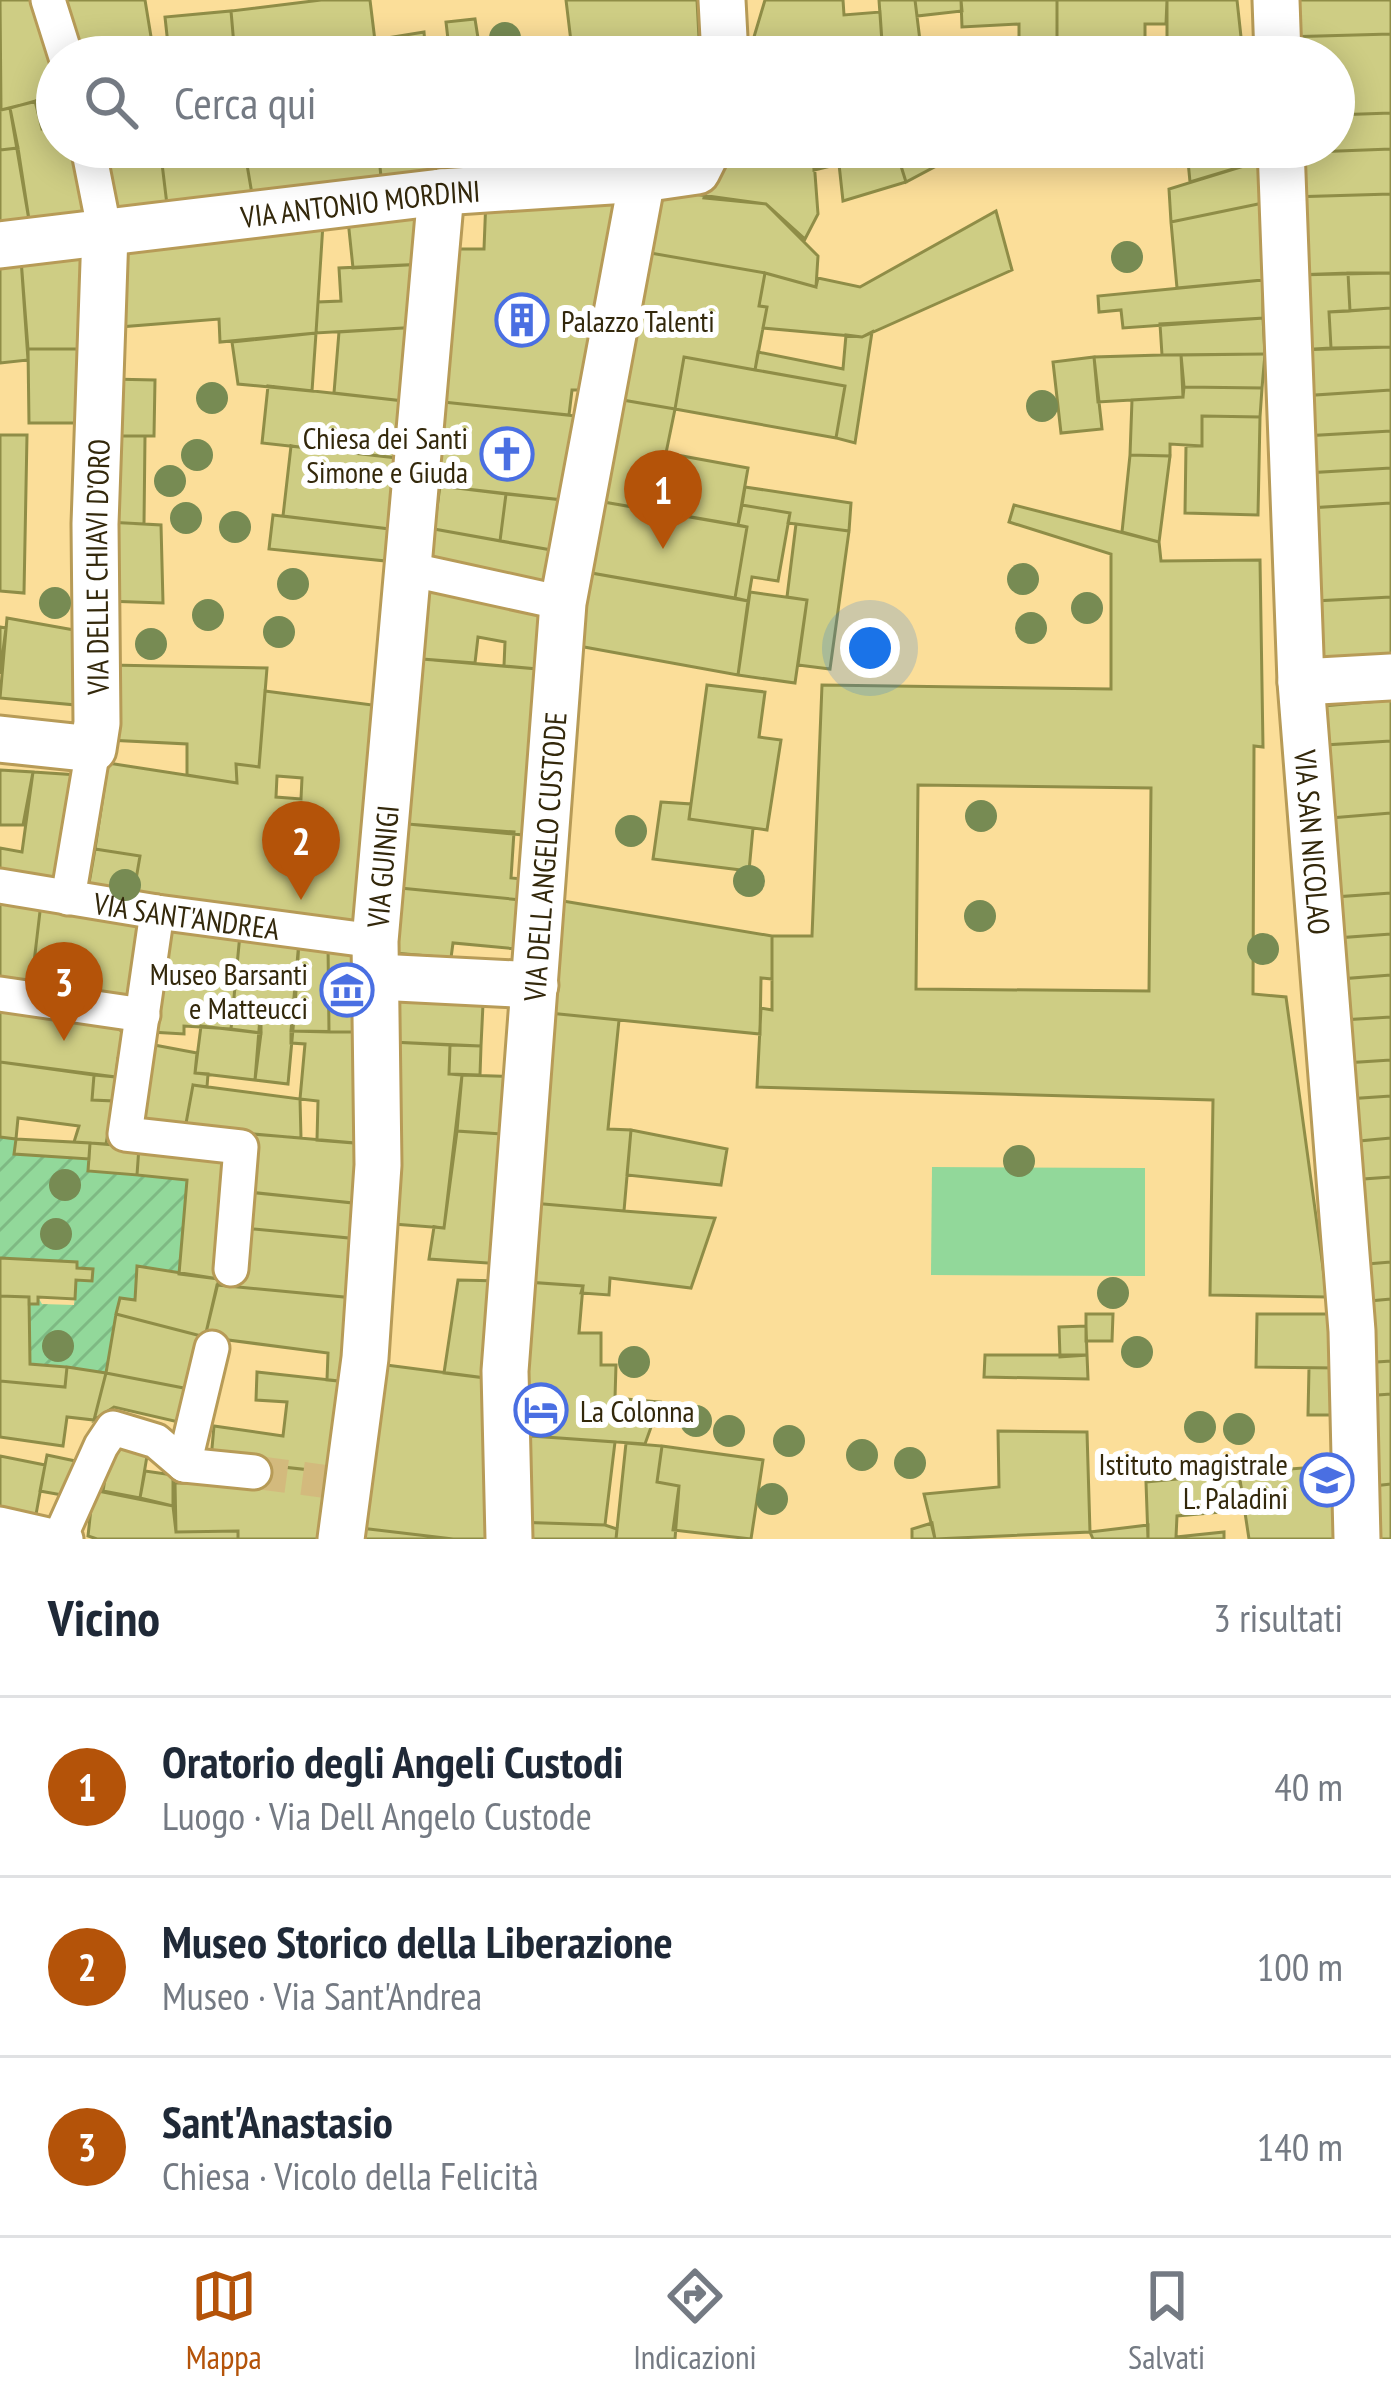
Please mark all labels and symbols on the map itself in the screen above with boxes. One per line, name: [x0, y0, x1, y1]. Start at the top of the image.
street label: VIA ANTONIO MORDINI: [238, 170, 481, 236]
building icon: Palazzo Talenti: [494, 292, 550, 348]
place label: Palazzo Talenti: [561, 301, 715, 340]
place label: Chiesa dei Santi Simone e Giuda: [303, 418, 468, 491]
church icon: Chiesa dei Santi Simone e Giuda: [479, 426, 535, 482]
street label: VIA DELLE CHIAVI D'ORO: [75, 438, 117, 696]
pin: 1: [624, 450, 702, 549]
your location: [840, 618, 900, 678]
street label: VIA DELL ANGELO CUSTODE: [513, 711, 574, 1003]
street label: VIA SAN NICOLAO: [1287, 747, 1340, 936]
pin: 2: [262, 801, 340, 900]
street label: VIA GUINIGI: [357, 803, 406, 930]
street label: VIA SANT'ANDREA: [90, 882, 283, 948]
pin: 3: [25, 942, 103, 1041]
place label: Museo Barsanti e Matteucci: [150, 954, 308, 1027]
museum icon: Museo Barsanti e Matteucci: [319, 962, 375, 1018]
hotel icon: La Colonna: [513, 1382, 569, 1438]
place label: La Colonna: [580, 1391, 695, 1430]
place label: Istituto magistrale L. Paladini: [1099, 1444, 1288, 1517]
school or university icon: Istituto magistrale L. Paladini: [1299, 1452, 1355, 1508]

